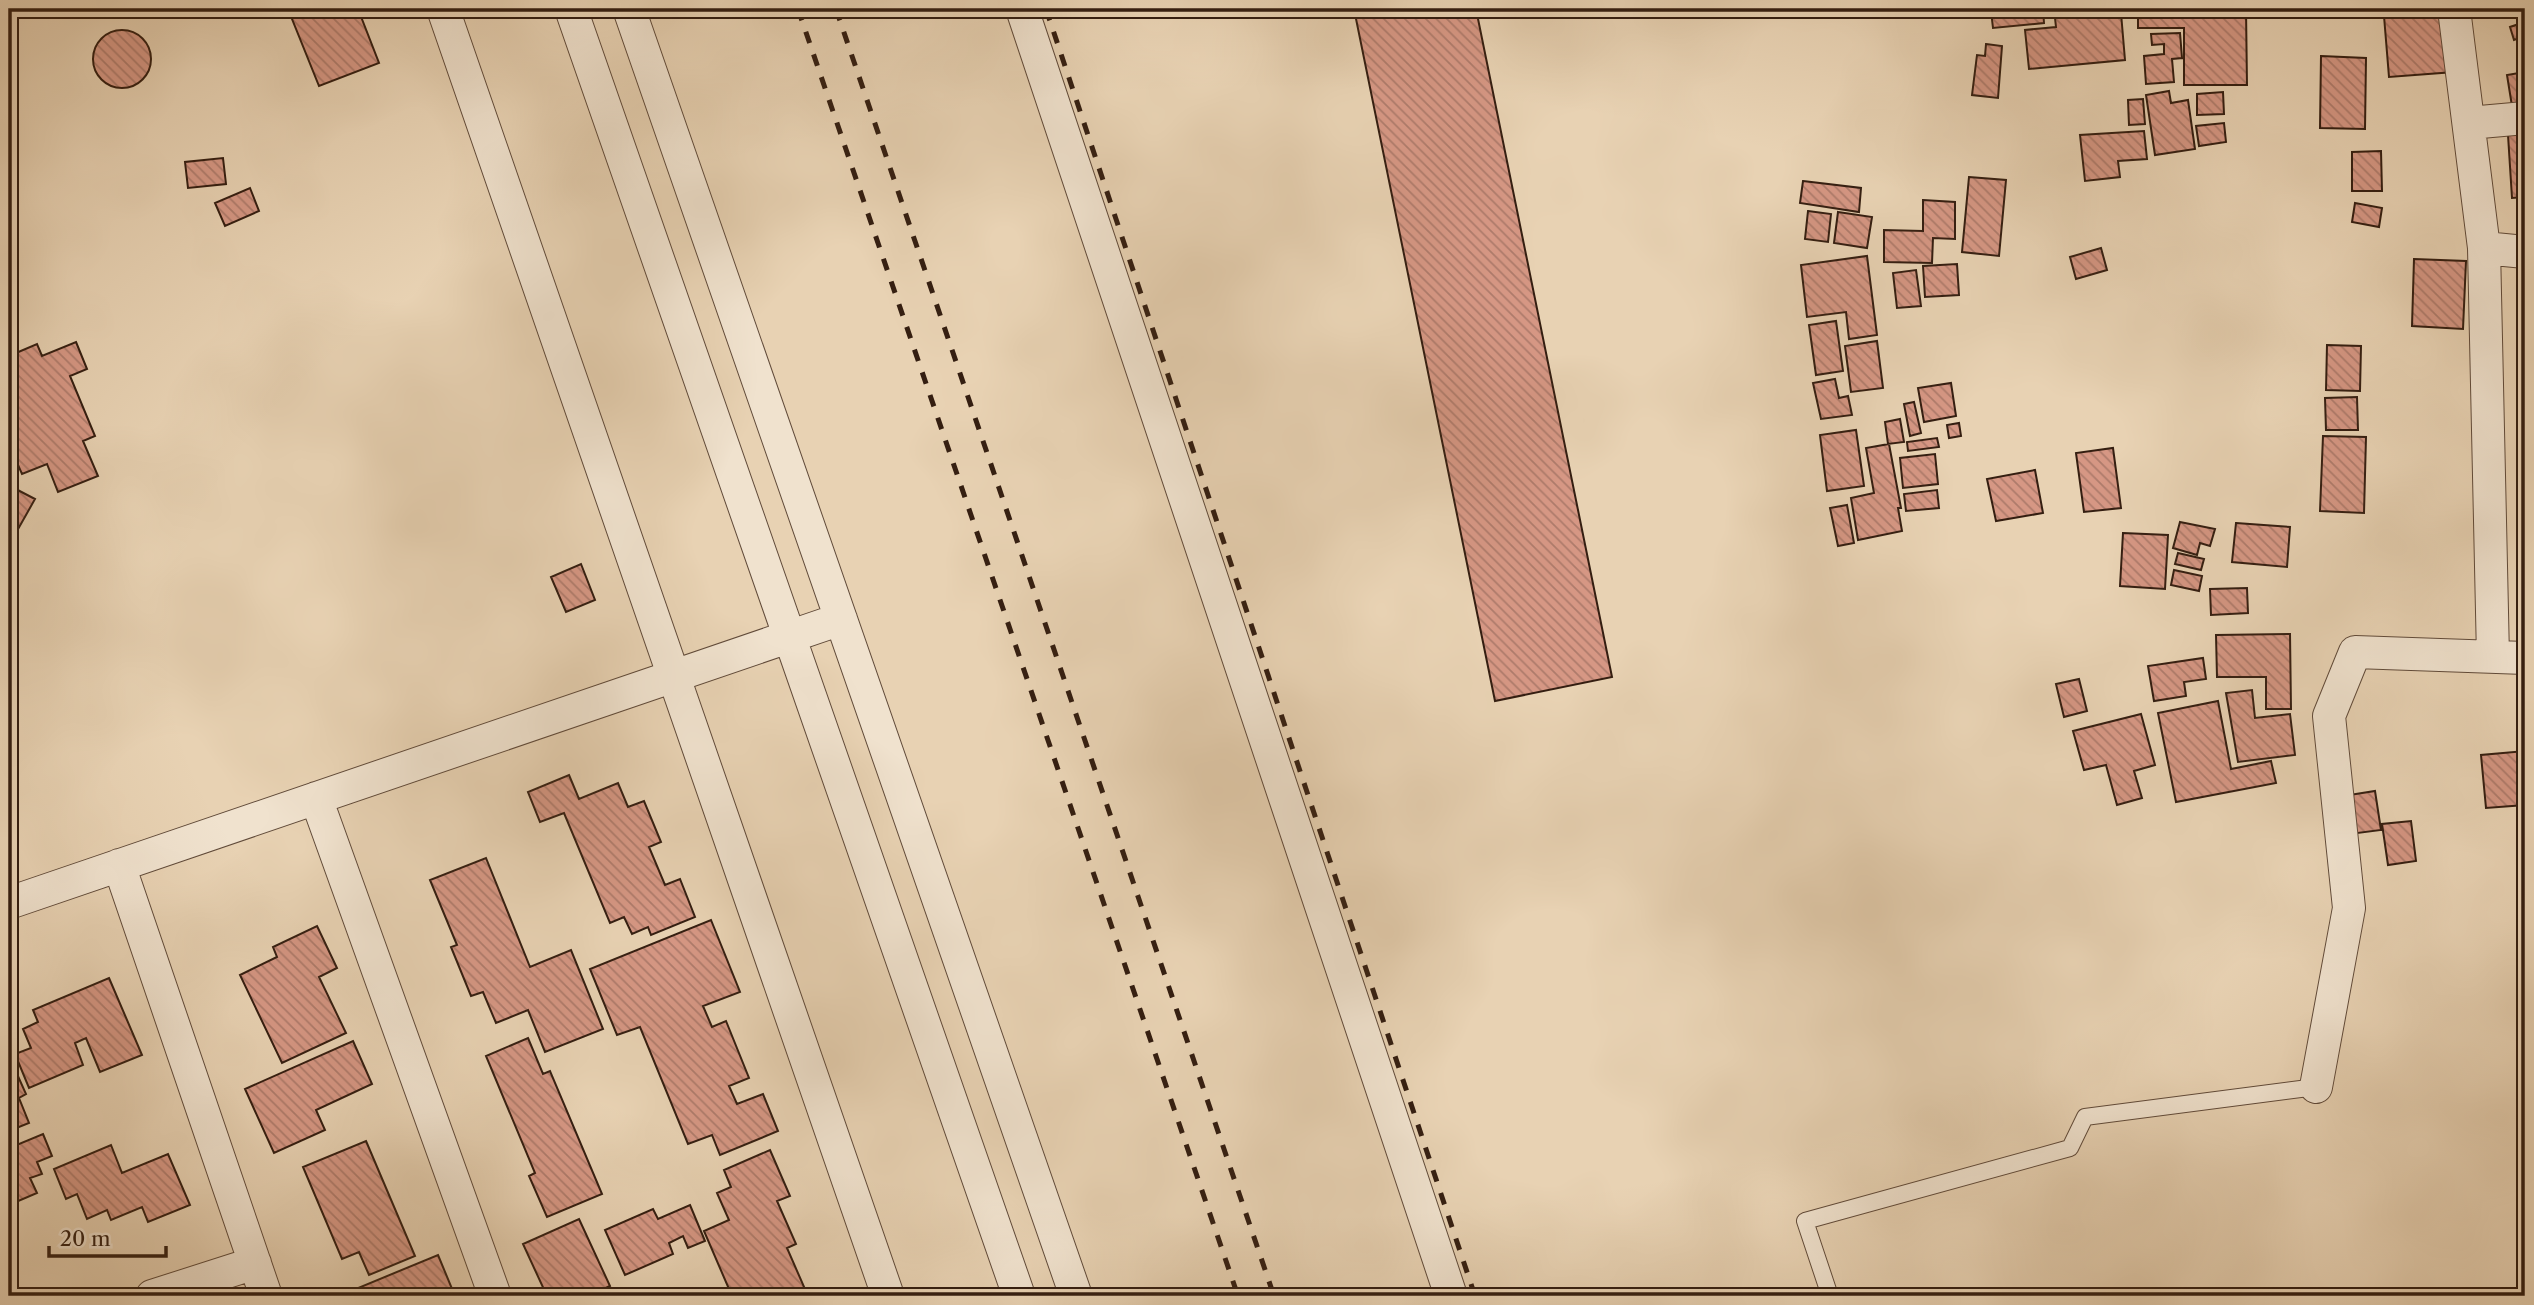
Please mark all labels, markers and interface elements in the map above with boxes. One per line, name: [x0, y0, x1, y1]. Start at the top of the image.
scale bar: [49, 1214, 166, 1258]
text: 20 m: [60, 1226, 111, 1251]

